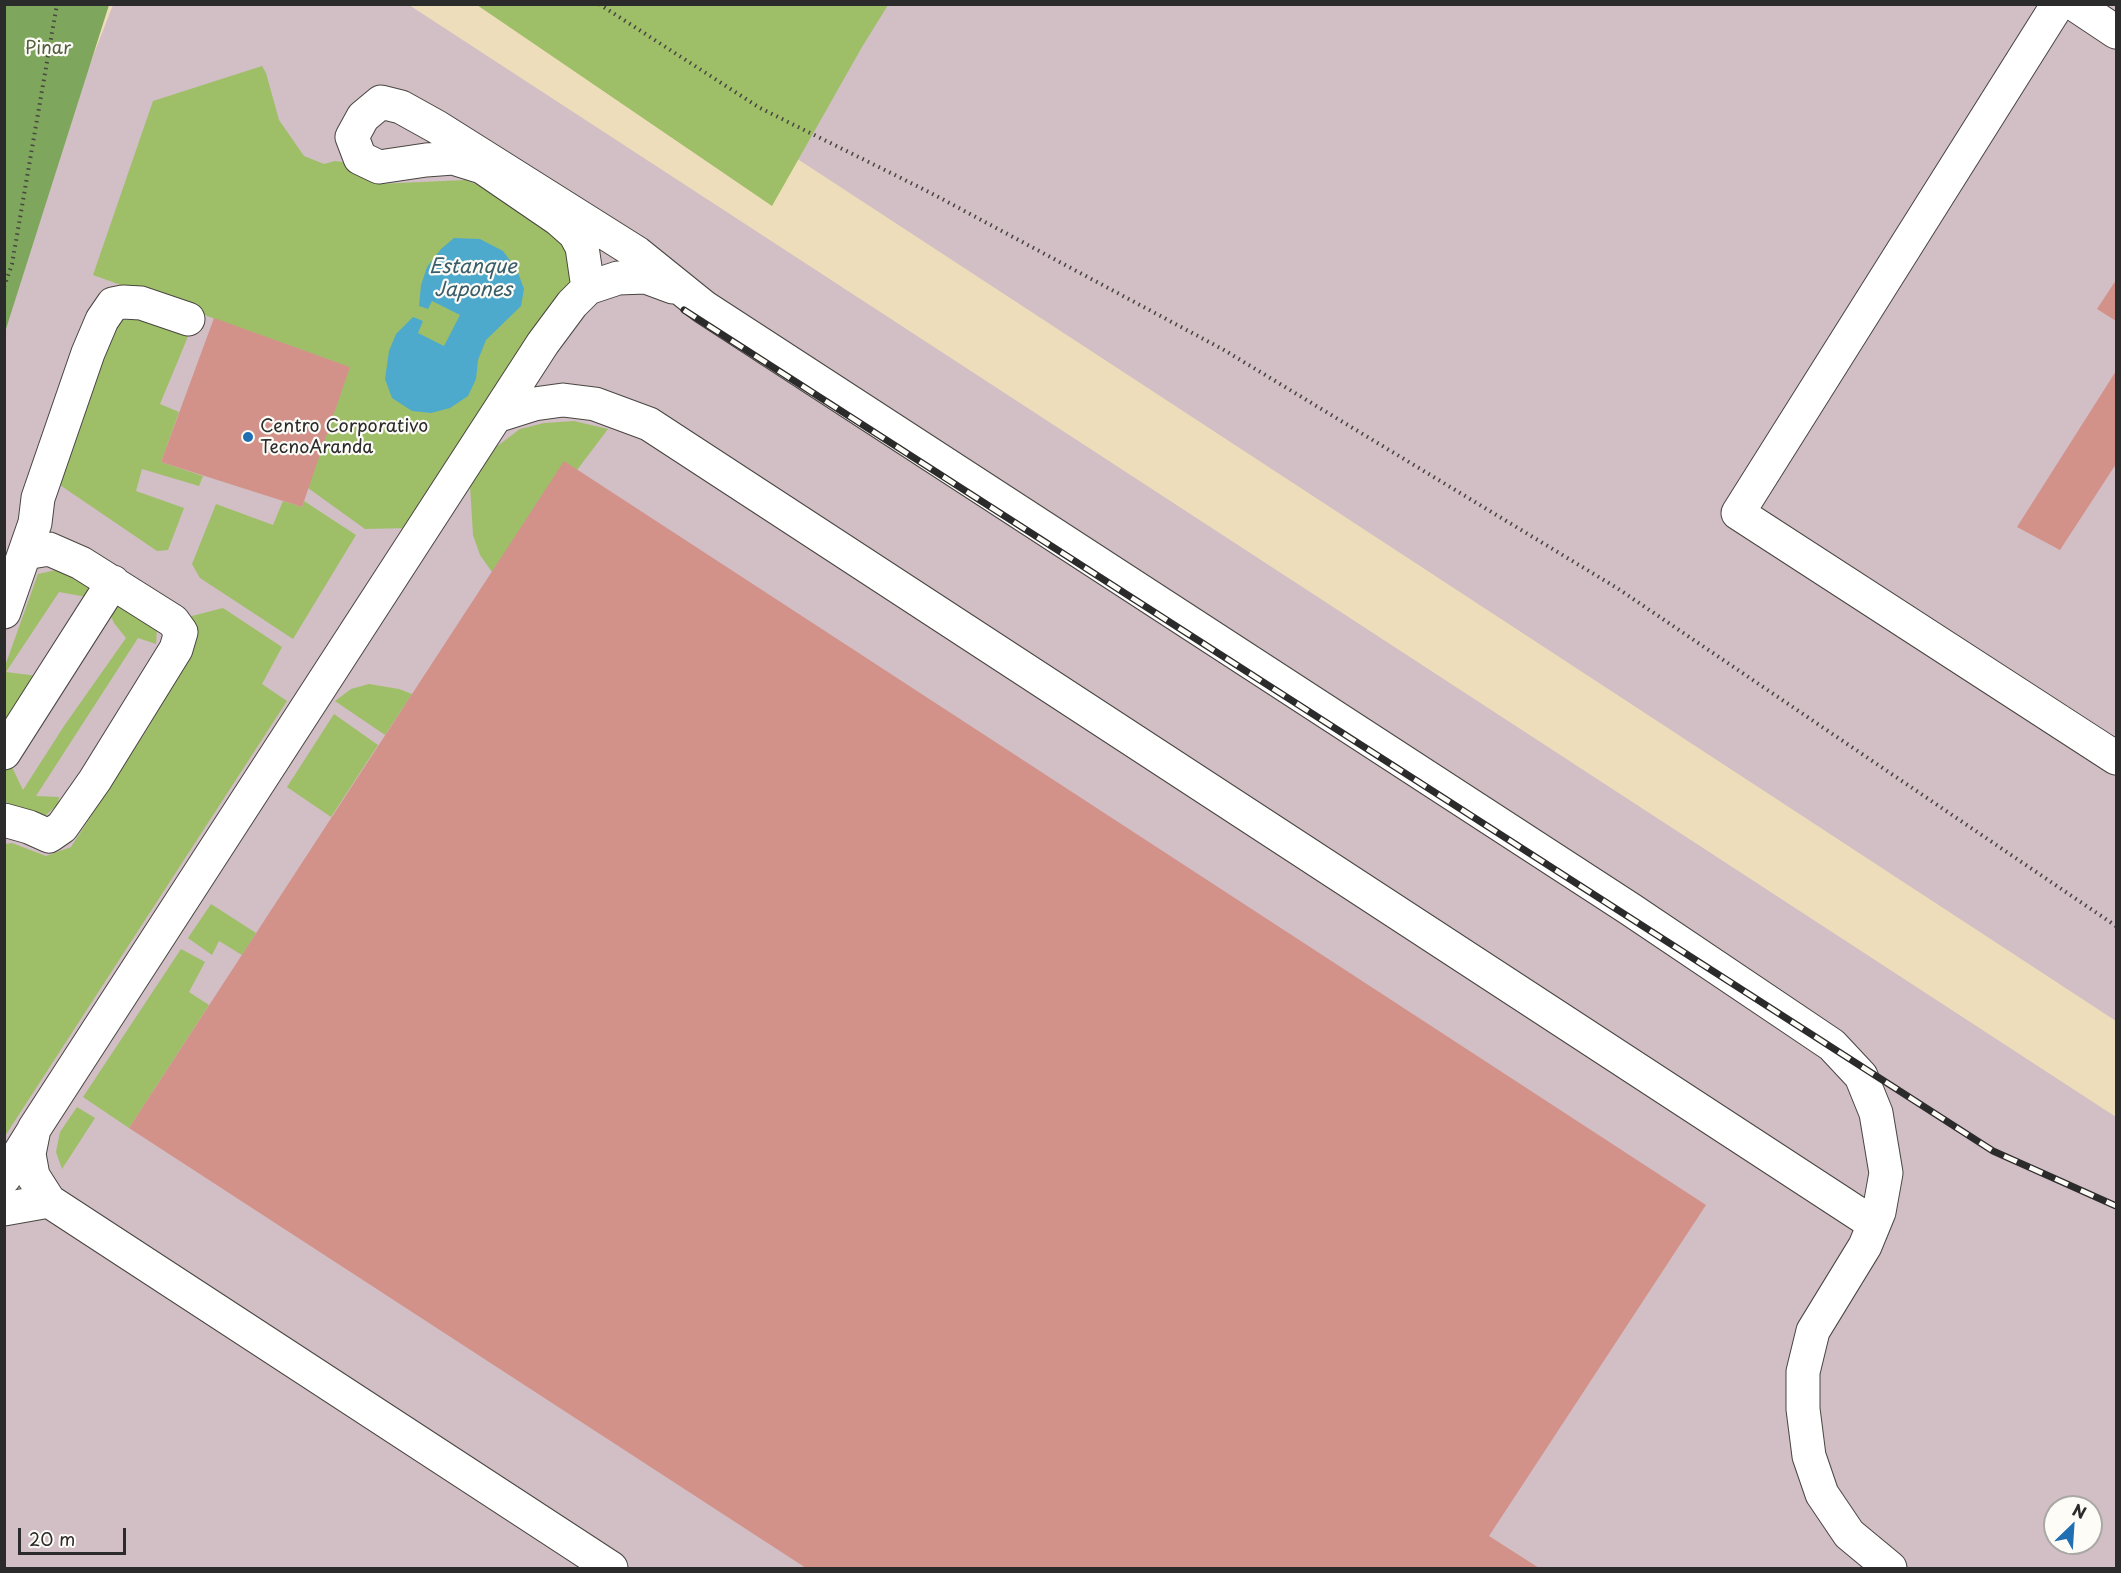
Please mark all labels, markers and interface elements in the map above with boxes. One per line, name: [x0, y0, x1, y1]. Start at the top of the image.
park label: Pinar: [25, 38, 71, 60]
water label: Estanque Japones: [429, 255, 517, 302]
place label: Centro Corporativo TecnoAranda: [260, 416, 428, 458]
marker: Centro Corporativo TecnoAranda: [241, 430, 255, 444]
north arrow: [2043, 1495, 2103, 1555]
text: N: [2069, 1497, 2091, 1524]
scale bar: [21, 1516, 129, 1554]
text: 20 m: [29, 1525, 75, 1552]

